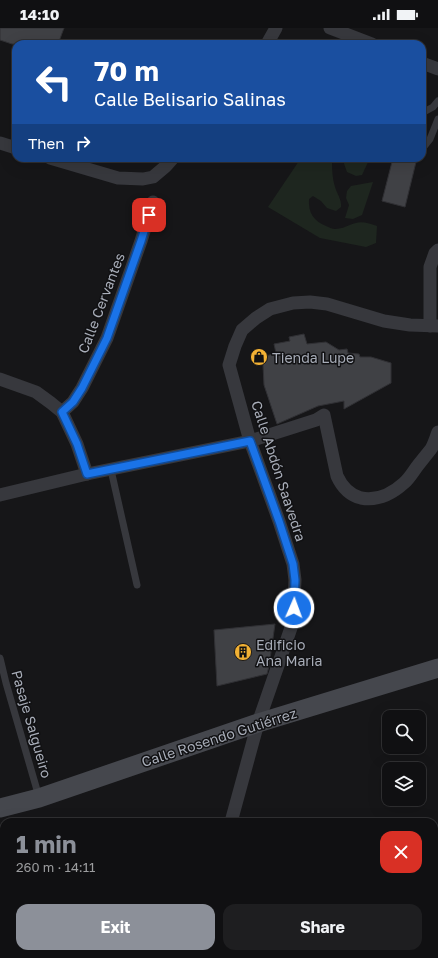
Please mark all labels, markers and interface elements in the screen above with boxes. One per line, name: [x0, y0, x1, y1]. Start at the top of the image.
text: 14:10: [20, 5, 59, 23]
text: 70 m: [94, 54, 159, 87]
icon: left: [28, 56, 80, 108]
text: Calle Belisario Salinas: [94, 88, 286, 110]
icon: right: [72, 132, 94, 154]
text: Then: [28, 134, 64, 152]
pin: [132, 198, 166, 232]
icon: arrive: [138, 204, 160, 226]
street label: Calle Cervantes: [74, 250, 128, 356]
shop icon: Tienda Lupe: [249, 347, 269, 367]
place label: Tienda Lupe: [272, 349, 354, 366]
street label: Calle Abdón Saavedra: [248, 398, 310, 544]
position arrow: [273, 587, 315, 629]
place label: Edificio Ana Maria: [256, 636, 322, 669]
building icon: Edificio Ana Maria: [233, 642, 253, 662]
street label: Pasaje Salgueiro: [8, 668, 56, 780]
street label: Calle Rosendo Gutiérrez: [139, 704, 299, 770]
map controls: [382, 710, 426, 806]
button: search: [382, 710, 426, 754]
button: layers: [382, 762, 426, 806]
text: 1 min: [16, 829, 76, 858]
button: close: [380, 831, 422, 873]
text: 260 m · 14:11: [16, 859, 95, 875]
button: Exit: [16, 904, 215, 950]
button: Share: [223, 904, 422, 950]

